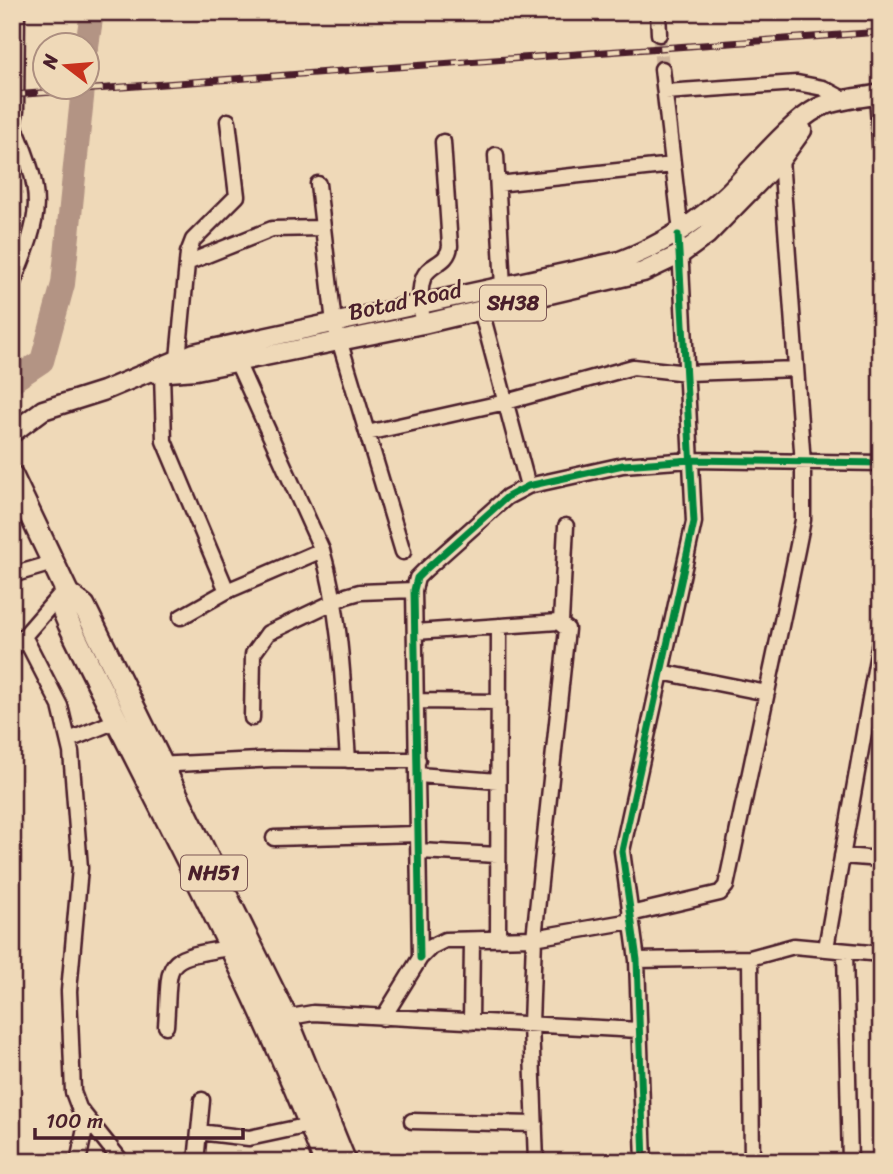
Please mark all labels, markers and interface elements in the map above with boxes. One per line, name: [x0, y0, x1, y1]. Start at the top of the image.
north arrow: [32, 32, 102, 102]
text: N: [32, 50, 68, 73]
street label: Botad Road: [345, 269, 467, 333]
road number: SH38: [480, 286, 546, 320]
road number: NH51: [181, 856, 247, 890]
scale bar: [35, 1097, 243, 1141]
text: 100 m: [46, 1102, 103, 1140]

